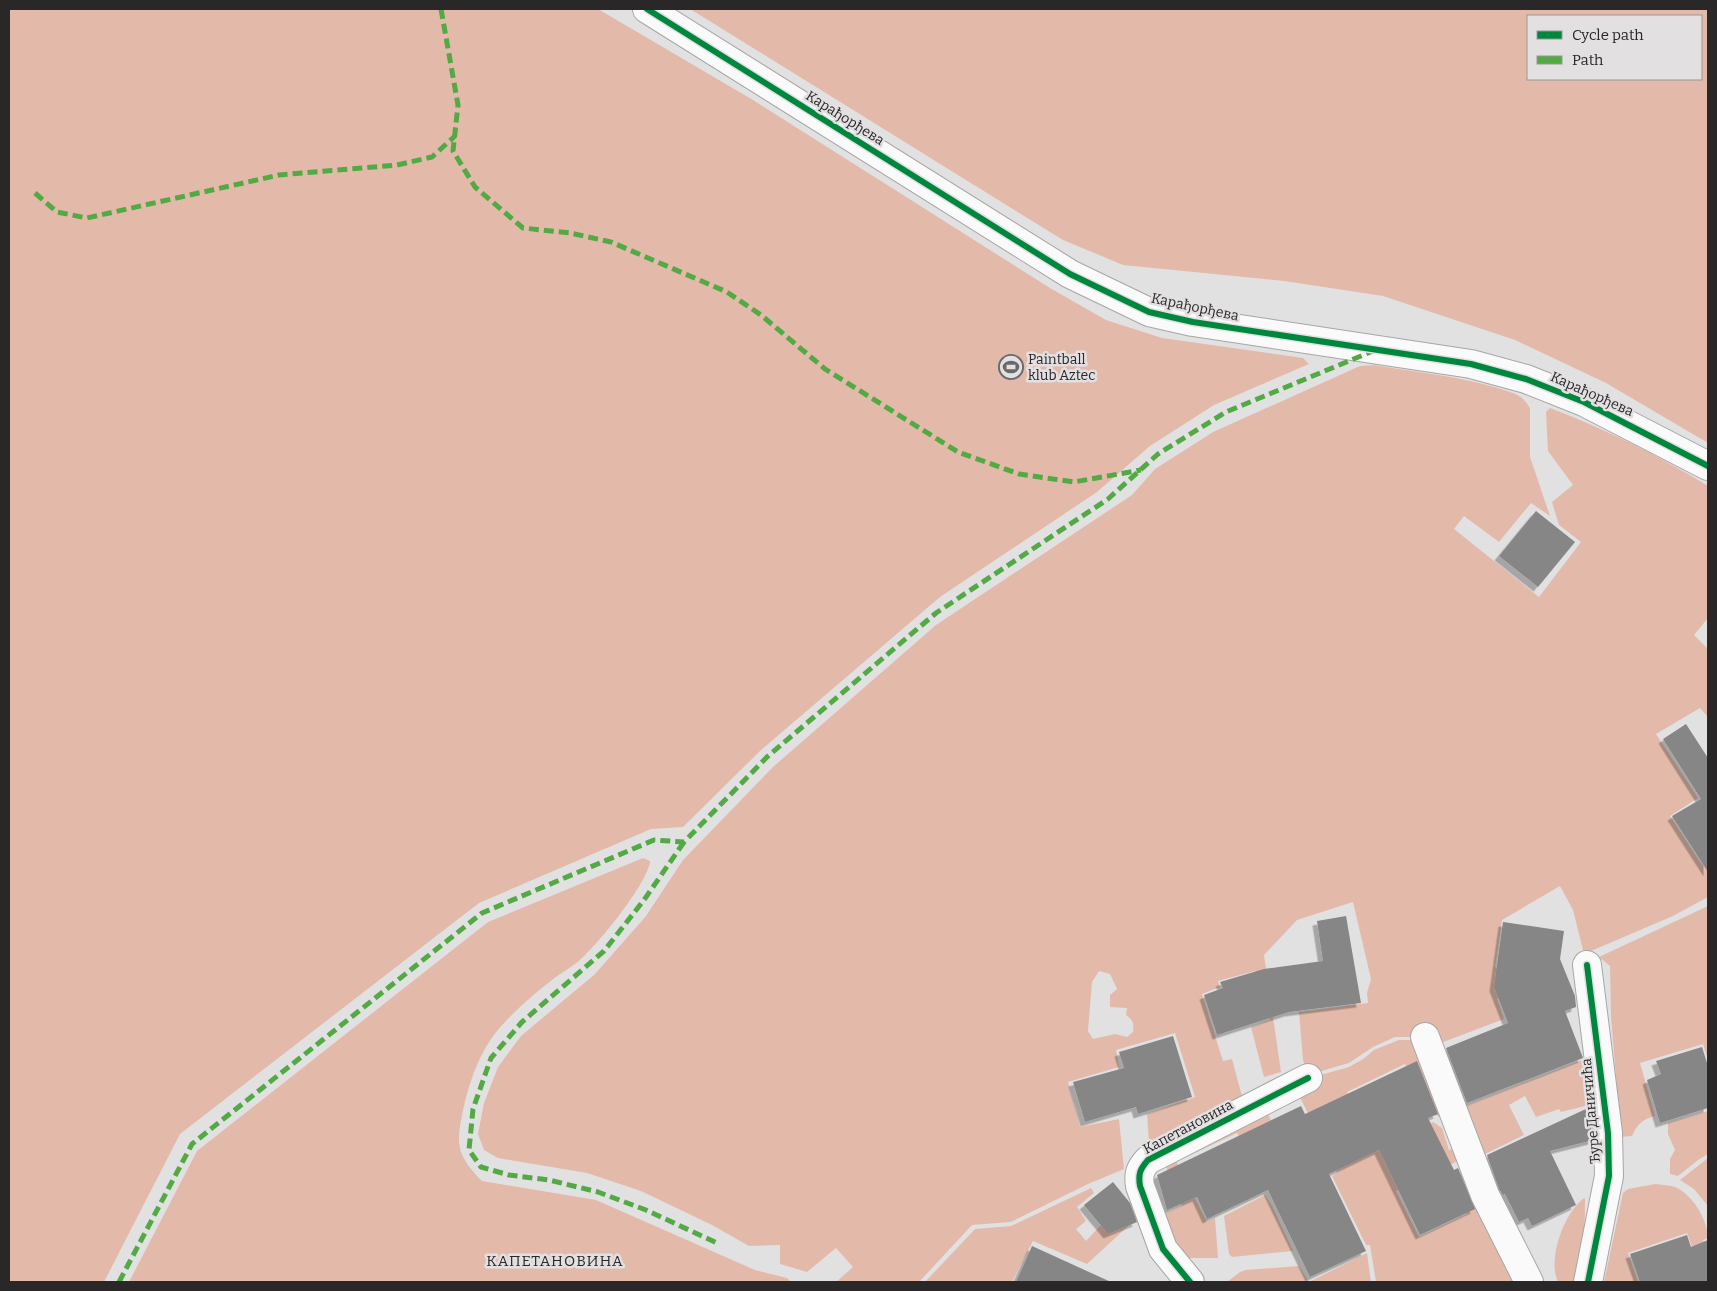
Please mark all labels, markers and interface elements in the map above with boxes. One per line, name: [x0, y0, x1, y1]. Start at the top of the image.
legend: [1527, 15, 1702, 80]
text: Cycle path: [1572, 26, 1644, 44]
text: Path: [1572, 51, 1604, 69]
street label: Карађорђева: [803, 87, 888, 149]
street label: Карађорђева: [1150, 289, 1241, 325]
place label: Paintball klub Aztec: [1028, 351, 1095, 384]
sports icon: Paintball klub Aztec: [998, 354, 1024, 380]
street label: Карађорђева: [1548, 368, 1637, 420]
street label: Ђуре Даничића: [1578, 1057, 1604, 1165]
street label: Капетановина: [1140, 1096, 1236, 1158]
district label: КАПЕТАНОВИНА: [486, 1252, 624, 1270]

